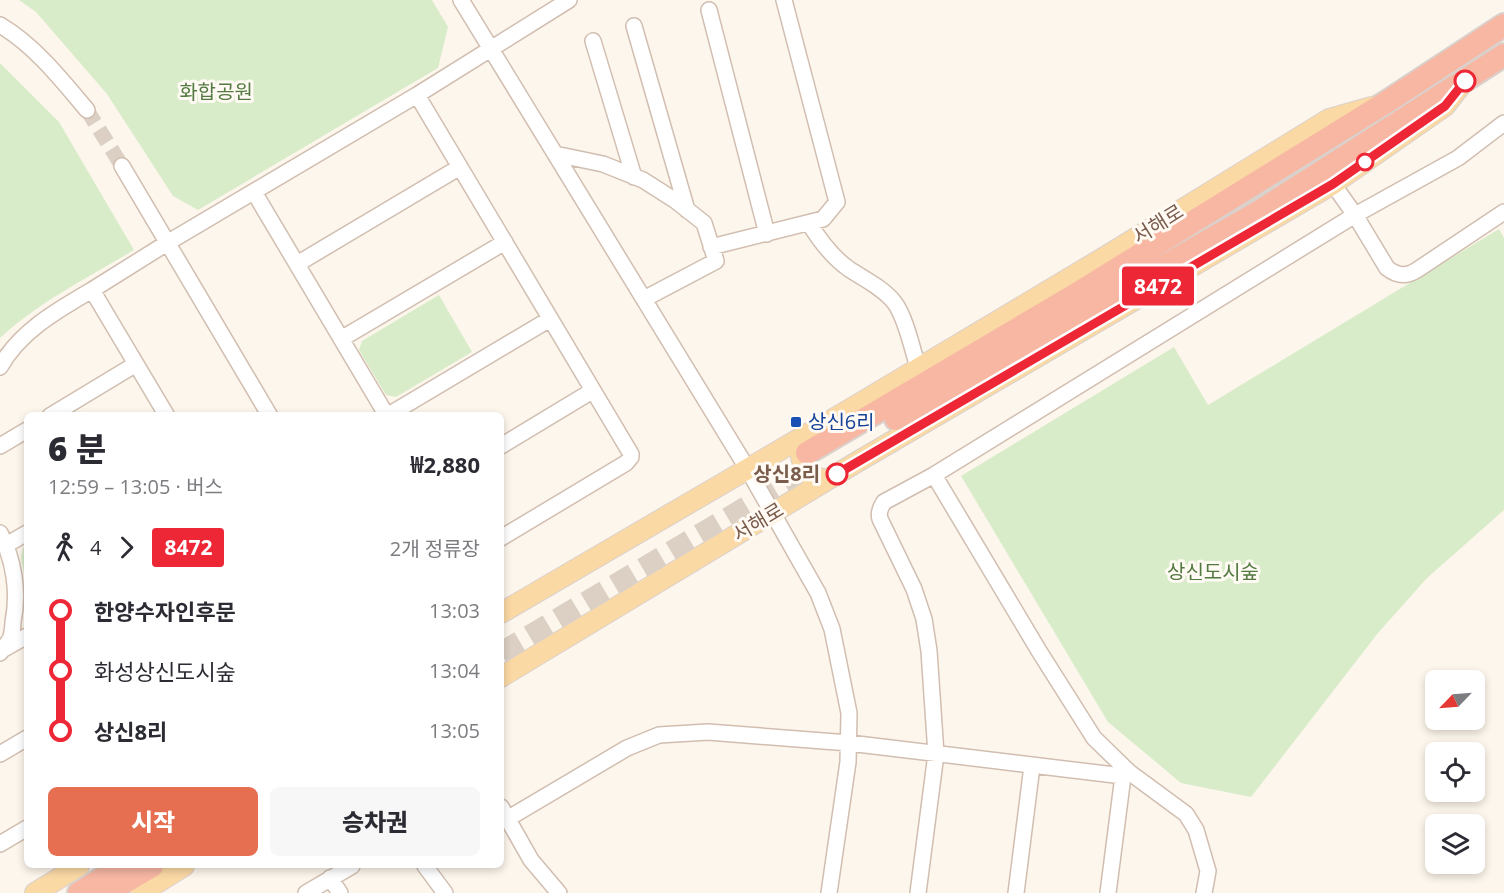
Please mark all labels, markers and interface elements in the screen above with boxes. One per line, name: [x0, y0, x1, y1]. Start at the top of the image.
unlabelled marker: [1454, 70, 1476, 92]
park label: 화합공원: [179, 78, 253, 105]
unlabelled marker: [1356, 153, 1374, 171]
street label: 서해로: [1127, 198, 1188, 250]
line badge: 8472: [1116, 266, 1200, 306]
text: 8472: [1134, 272, 1182, 300]
place label: 상신6리: [808, 408, 875, 435]
marker: 상신6리: [789, 415, 803, 429]
text: 6 분: [48, 426, 106, 471]
text: ₩2,880: [410, 449, 480, 479]
place label: 상신8리: [753, 460, 820, 487]
marker: 상신8리: [826, 463, 848, 485]
text: 12:59 – 13:05 · 버스: [48, 473, 223, 500]
street label: 서해로: [727, 496, 788, 547]
icon: walk: [48, 531, 81, 564]
icon: forward: [110, 531, 143, 564]
text: 8472: [164, 533, 212, 561]
text: 4: [90, 534, 101, 561]
text: 2개 정류장: [390, 535, 480, 562]
park label: 상신도시숲: [1167, 558, 1259, 585]
text: 한양수자인후문: [94, 596, 236, 626]
text: 13:03: [429, 597, 480, 624]
text: 화성상신도시숲: [94, 656, 236, 686]
text: 13:04: [429, 657, 480, 684]
north arrow: [1425, 670, 1485, 730]
map controls: [1425, 670, 1485, 874]
text: 상신8리: [94, 716, 167, 746]
text: 13:05: [429, 717, 480, 744]
button: locate: [1425, 742, 1485, 802]
button: 시작: [48, 787, 258, 856]
button: 승차권: [270, 787, 480, 856]
button: layers: [1425, 814, 1485, 874]

